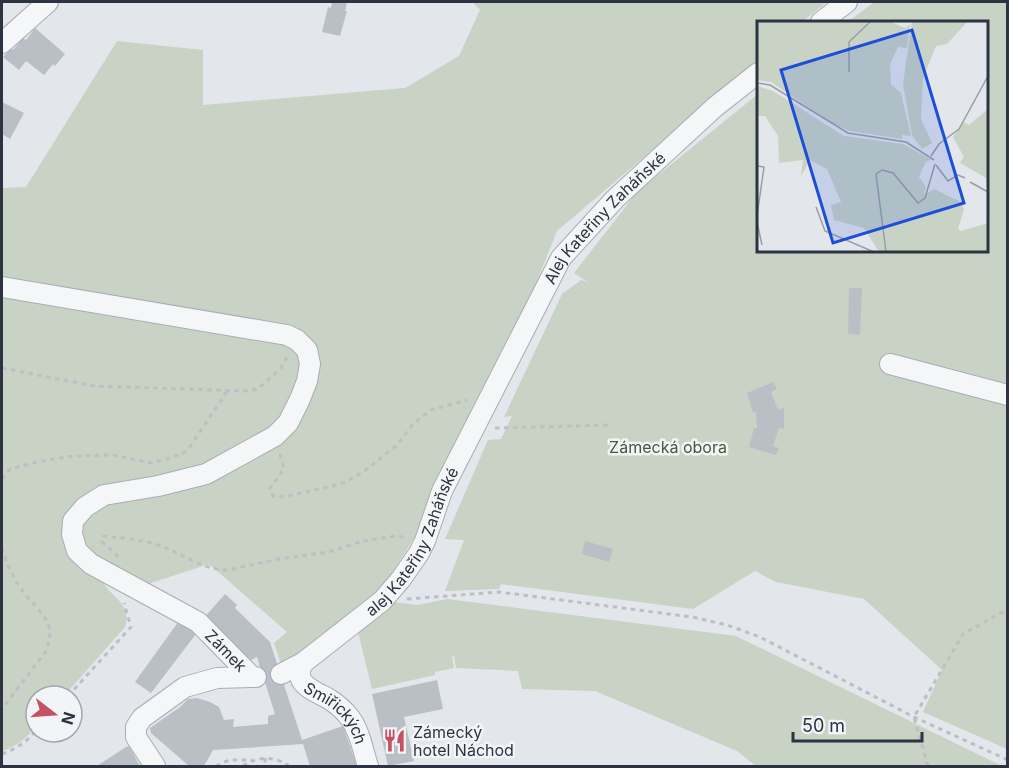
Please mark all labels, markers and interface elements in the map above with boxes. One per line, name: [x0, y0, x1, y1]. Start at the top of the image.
inset map: [757, 21, 988, 252]
street label: Alej Kateřiny Zaháňské: [539, 148, 670, 287]
park label: Zámecká obora: [609, 437, 727, 457]
street label: alej Kateřiny Zaháňské: [361, 464, 462, 620]
street label: Zámek: [201, 625, 251, 676]
street label: Smiřických: [300, 677, 371, 747]
north arrow: [24, 684, 84, 744]
scale bar: [793, 705, 922, 743]
text: N: [57, 710, 80, 727]
text: 50 m: [802, 715, 845, 736]
place label: Zámecký hotel Náchod: [413, 722, 514, 760]
restaurant icon: Zámecký hotel Náchod: [382, 728, 408, 754]

